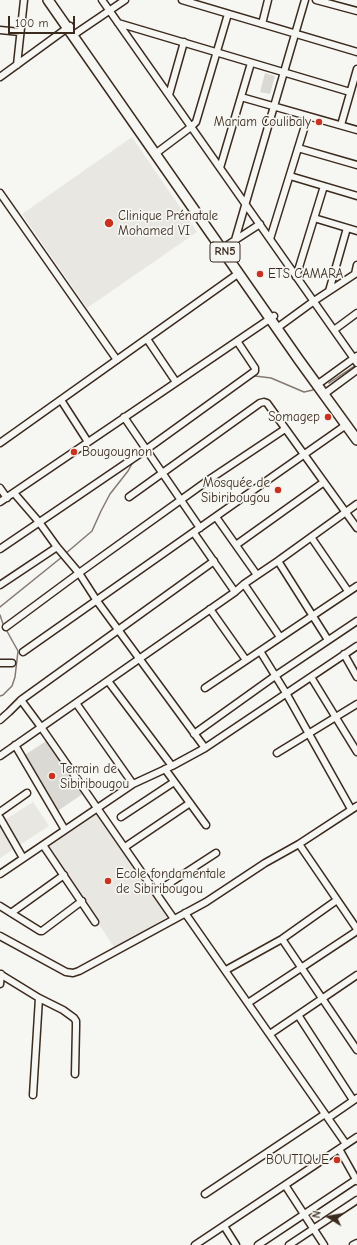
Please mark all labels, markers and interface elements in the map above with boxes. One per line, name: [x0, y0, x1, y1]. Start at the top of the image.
scale bar: [10, 8, 77, 34]
text: 100 m: [15, 16, 48, 30]
place label: Mariam Coulibaly: [214, 114, 311, 130]
marker: Mariam Coulibaly: [314, 117, 324, 127]
place label: Clinique Prénatale Mohamed VI: [118, 208, 218, 239]
marker: Clinique Prénatale Mohamed VI: [103, 217, 115, 229]
road number: RN5: [210, 242, 240, 262]
place label: ETS CAMARA: [268, 266, 343, 282]
marker: ETS CAMARA: [255, 269, 265, 279]
place label: Somagep: [268, 409, 320, 425]
marker: Somagep: [323, 412, 333, 422]
place label: Bougougnon: [82, 444, 152, 460]
marker: Bougougnon: [69, 447, 79, 457]
place label: Mosquée de Sibiribougou: [201, 475, 270, 506]
marker: Mosquée de Sibiribougou: [273, 485, 283, 495]
place label: Terrain de Sibiribougou: [60, 761, 129, 792]
marker: Terrain de Sibiribougou: [47, 771, 57, 781]
place label: Ecole fondamentale de Sibiribougou: [116, 866, 226, 897]
marker: Ecole fondamentale de Sibiribougou: [103, 876, 113, 886]
place label: BOUTIQUE: [266, 1152, 329, 1168]
marker: BOUTIQUE: [332, 1155, 342, 1165]
north arrow: [309, 1197, 349, 1237]
text: N: [310, 1210, 324, 1219]

